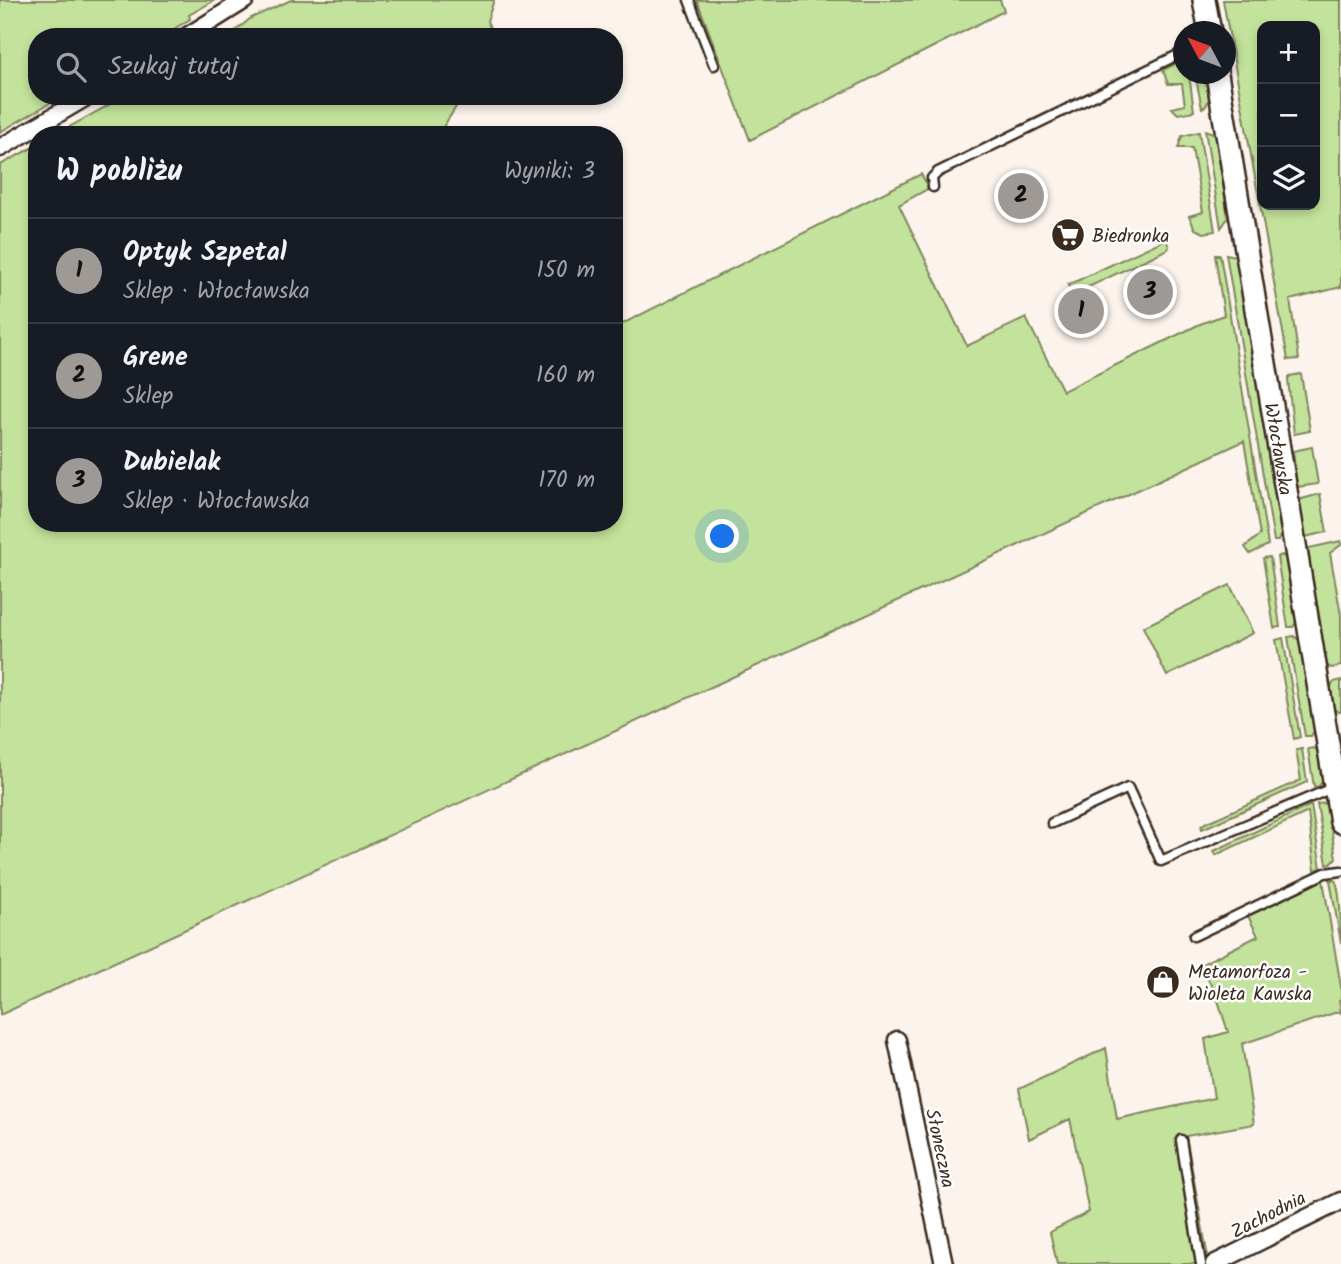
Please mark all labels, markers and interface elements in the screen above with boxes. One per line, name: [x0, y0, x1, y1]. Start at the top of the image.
north arrow: [1173, 21, 1236, 84]
map controls: [1257, 21, 1320, 210]
button: +: [1257, 21, 1320, 84]
search box: [28, 28, 623, 105]
text: Szukaj tutaj: [108, 46, 239, 88]
icon: search: [52, 48, 90, 86]
button: −: [1257, 84, 1320, 147]
button: layers: [1257, 147, 1320, 210]
text: W pobliżu: [56, 148, 182, 196]
text: Wyniki: 3: [504, 154, 595, 190]
pin: 2: [998, 170, 1044, 222]
supermarket icon: Biedronka: [1049, 216, 1087, 254]
place label: Biedronka: [1092, 222, 1170, 252]
text: Optyk Szpetal: [123, 232, 287, 274]
text: 1: [76, 253, 82, 289]
text: 150 m: [536, 253, 595, 289]
pin: 3: [1127, 266, 1173, 318]
text: Sklep · Włocławska: [123, 274, 310, 310]
pin: 1: [1058, 285, 1104, 337]
text: Grene: [123, 337, 188, 379]
text: 2: [72, 358, 86, 394]
text: 160 m: [536, 358, 595, 394]
text: Sklep: [123, 379, 173, 415]
street label: Włocławska: [1255, 401, 1300, 498]
text: Dubielak: [123, 442, 220, 484]
text: 3: [73, 463, 85, 499]
text: 170 m: [538, 463, 595, 499]
text: Sklep · Włocławska: [123, 484, 310, 520]
your location: [705, 519, 739, 553]
place label: Metamorfoza - Wioleta Kawska: [1188, 958, 1312, 1010]
shop icon: Metamorfoza - Wioleta Kawska: [1144, 963, 1182, 1001]
street label: Słoneczna: [916, 1106, 962, 1191]
street label: Zachodnia: [1226, 1184, 1312, 1248]

